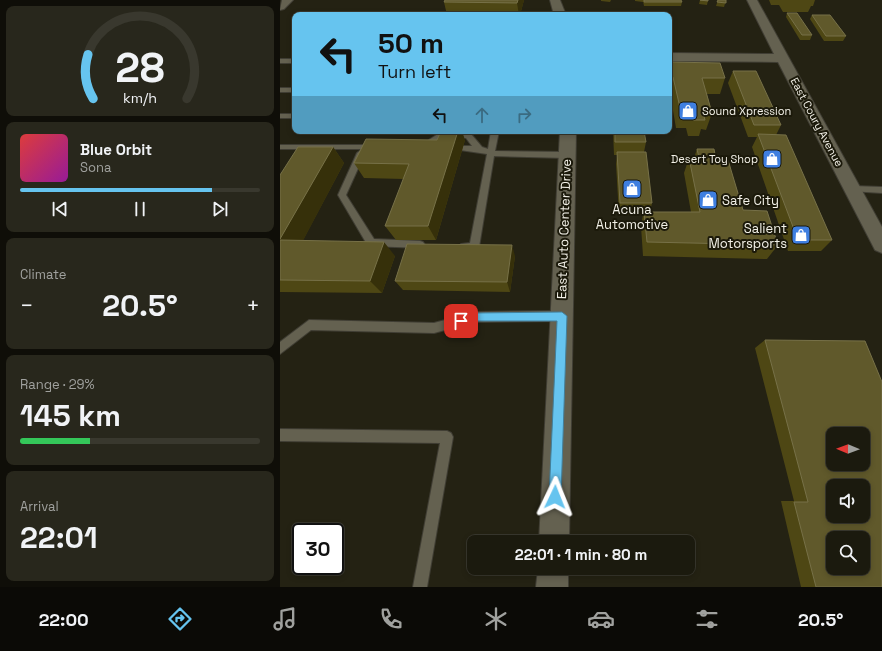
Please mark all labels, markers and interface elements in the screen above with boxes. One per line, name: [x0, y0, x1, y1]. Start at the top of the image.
text: 50 m: [378, 25, 444, 61]
icon: left: [312, 28, 364, 80]
text: 28: [115, 41, 165, 94]
text: Turn left: [378, 60, 451, 83]
street label: East Coury Avenue: [788, 75, 846, 169]
text: km/h: [123, 89, 157, 107]
shop icon: Sound Xpression: [677, 100, 699, 122]
icon: left: [429, 104, 451, 126]
icon: ahead: [471, 104, 493, 126]
icon: right: [513, 104, 535, 126]
place label: Sound Xpression: [702, 104, 791, 118]
text: Blue Orbit: [80, 140, 152, 159]
shop icon: Desert Toy Shop: [761, 148, 783, 170]
place label: Desert Toy Shop: [671, 152, 758, 166]
street label: East Auto Center Drive: [553, 158, 575, 300]
text: Sona: [80, 159, 111, 176]
shop icon: Acuna Automotive: [621, 178, 643, 200]
shop icon: Safe City: [697, 189, 719, 211]
place label: Safe City: [722, 192, 779, 209]
icon: previous: [49, 198, 71, 220]
icon: pause: [129, 198, 151, 220]
icon: next: [209, 198, 231, 220]
place label: Acuna Automotive: [596, 201, 668, 233]
place label: Salient Motorsports: [708, 220, 787, 252]
shop icon: Salient Motorsports: [790, 224, 812, 246]
text: Climate: [20, 266, 66, 283]
text: 20.5°: [102, 286, 178, 325]
text: −: [20, 291, 34, 319]
text: +: [246, 291, 260, 319]
pin: [444, 304, 478, 338]
icon: arrive: [450, 310, 472, 332]
text: Range · 29%: [20, 376, 95, 393]
text: 145 km: [20, 396, 121, 435]
north arrow: [826, 427, 870, 471]
map controls: [826, 427, 870, 575]
position arrow: [534, 476, 576, 518]
button: sound: [826, 479, 870, 523]
text: Arrival: [20, 498, 59, 515]
text: 22:01: [20, 518, 98, 557]
speed limit sign: 30: [292, 523, 344, 575]
button: search: [826, 531, 870, 575]
text: 22:01 · 1 min · 80 m: [515, 545, 647, 564]
icon: directions: [166, 605, 194, 633]
icon: music: [271, 605, 299, 633]
icon: phone: [377, 605, 405, 633]
icon: climate: [482, 605, 510, 633]
icon: car: [587, 605, 615, 633]
icon: filters: [693, 605, 721, 633]
text: 22:00: [39, 608, 89, 631]
text: 20.5°: [798, 608, 843, 631]

